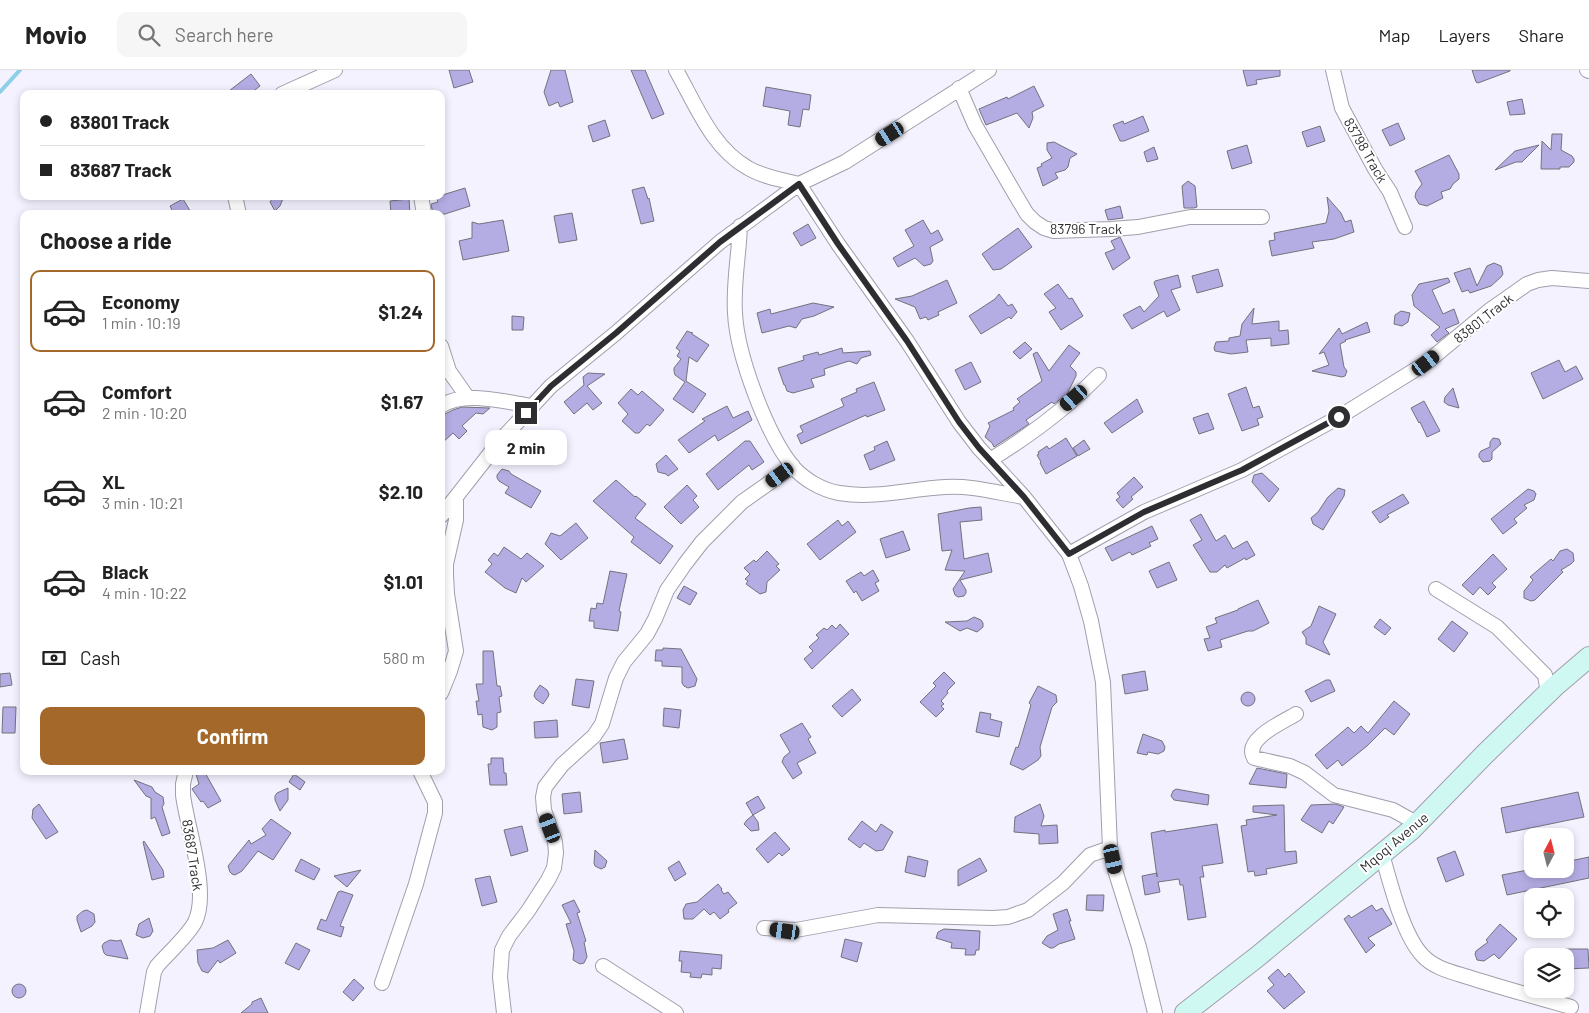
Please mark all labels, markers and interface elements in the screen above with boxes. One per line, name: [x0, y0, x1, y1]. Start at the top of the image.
search box: [117, 12, 467, 57]
text: Movio: [25, 20, 87, 49]
icon: search: [135, 21, 163, 49]
text: Search here: [175, 23, 274, 46]
text: Map: [1378, 24, 1410, 46]
text: Layers: [1438, 24, 1491, 46]
text: Share: [1519, 24, 1564, 46]
text: 83801 Track: [70, 110, 170, 133]
street label: 83798 Track: [1341, 114, 1391, 186]
car: [873, 120, 906, 148]
text: 83687 Track: [70, 158, 172, 181]
street label: 83796 Track: [1050, 220, 1122, 237]
text: Choose a ride: [40, 227, 172, 253]
icon: car: [42, 289, 87, 334]
text: Economy: [102, 290, 180, 313]
street label: 83801 Track: [1450, 290, 1516, 346]
text: $1.24: [378, 300, 423, 323]
text: 1 min · 10:19: [102, 313, 181, 332]
car: [1409, 348, 1442, 378]
icon: car: [42, 379, 87, 424]
text: Comfort: [102, 380, 172, 403]
car: [1057, 382, 1090, 414]
text: $1.67: [381, 390, 423, 413]
route end: [515, 402, 537, 424]
text: 2 min · 10:20: [102, 403, 187, 422]
route start: [1328, 406, 1350, 428]
callout: 2 min: [485, 430, 567, 466]
text: 2 min: [507, 438, 545, 457]
car: [763, 460, 796, 490]
icon: car: [42, 469, 87, 514]
text: XL: [102, 470, 125, 493]
text: $2.10: [379, 480, 423, 503]
text: 3 min · 10:21: [102, 493, 183, 512]
icon: car: [42, 559, 87, 604]
text: Black: [102, 560, 149, 583]
text: $1.01: [383, 570, 423, 593]
text: 4 min · 10:22: [102, 583, 187, 602]
icon: cash: [40, 644, 68, 672]
text: Cash: [80, 646, 121, 669]
text: 580 m: [383, 648, 425, 667]
button: Confirm: [40, 707, 425, 765]
street label: Mqoqi Avenue: [1356, 809, 1432, 875]
car: [537, 811, 562, 845]
street label: 83687 Track: [179, 818, 207, 892]
north arrow: [1524, 828, 1574, 878]
map controls: [1524, 828, 1574, 998]
car: [1102, 843, 1123, 875]
button: locate: [1524, 888, 1574, 938]
car: [769, 921, 800, 941]
button: layers: [1524, 948, 1574, 998]

